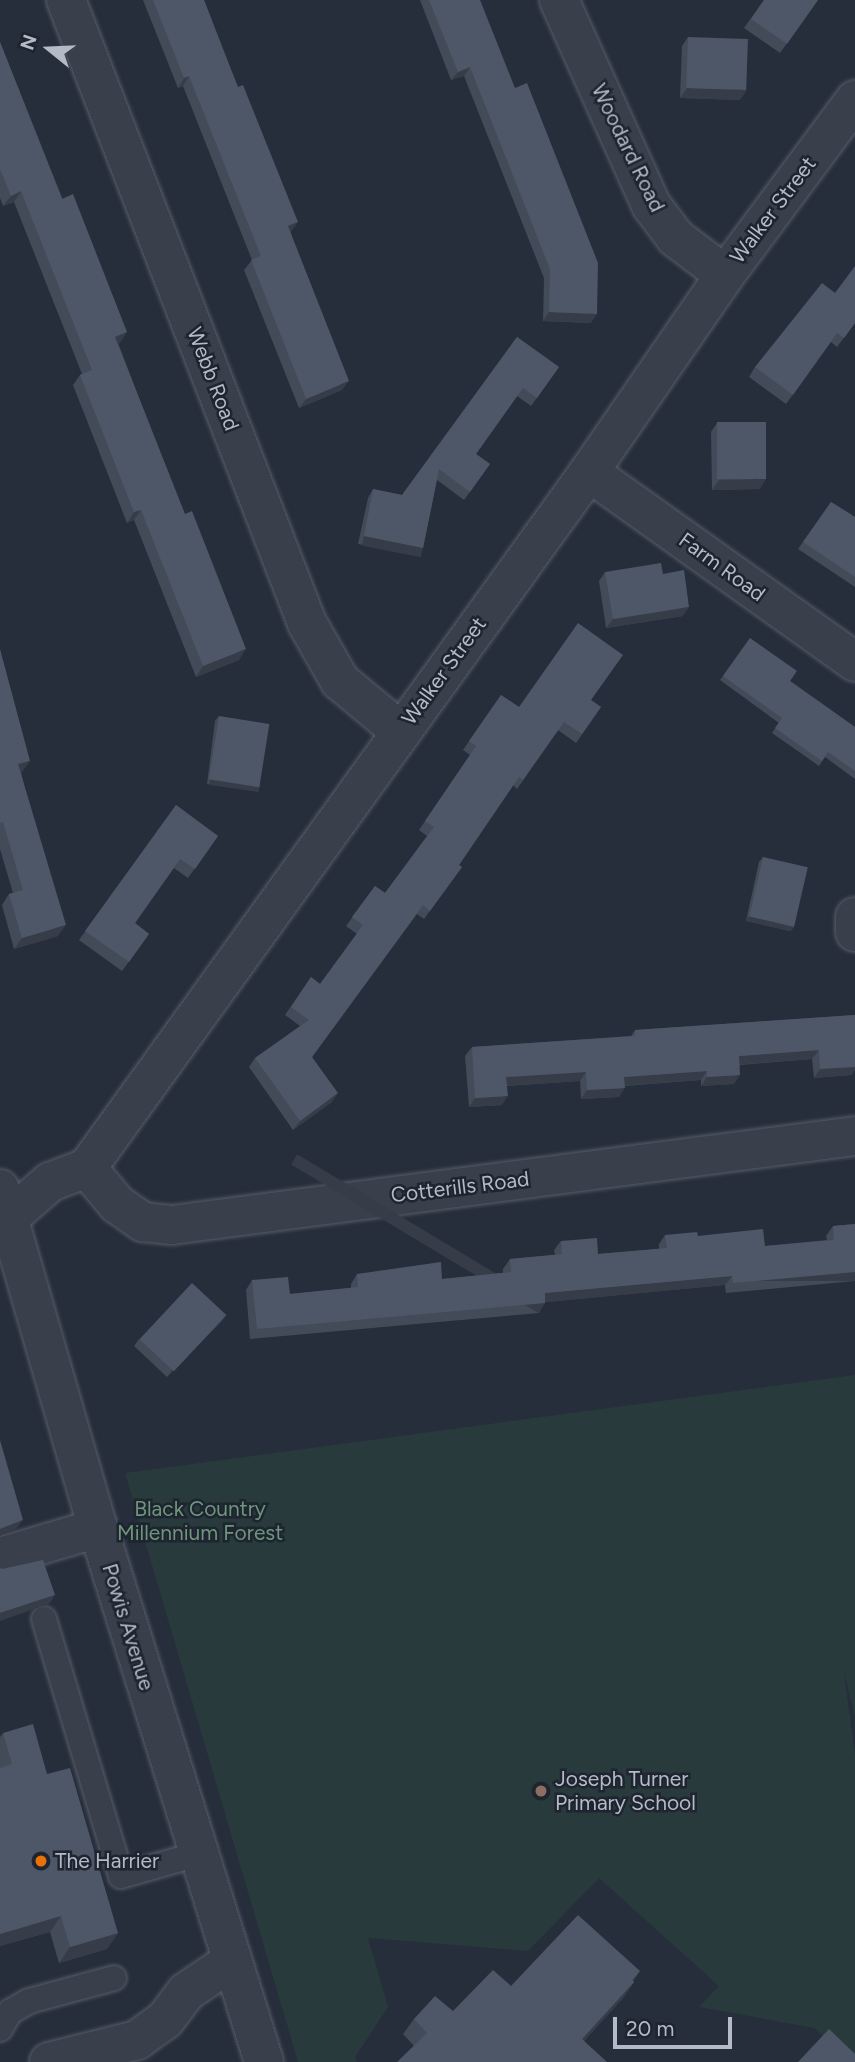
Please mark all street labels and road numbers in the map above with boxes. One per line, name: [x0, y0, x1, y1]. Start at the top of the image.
street label: Woodard Road: [586, 80, 670, 216]
street label: Walker Street: [725, 152, 821, 268]
street label: Webb Road: [182, 324, 244, 434]
street label: Farm Road: [674, 527, 770, 607]
street label: Walker Street: [396, 612, 492, 730]
street label: Cotterills Road: [389, 1166, 531, 1208]
street label: Powis Avenue: [97, 1561, 159, 1693]

